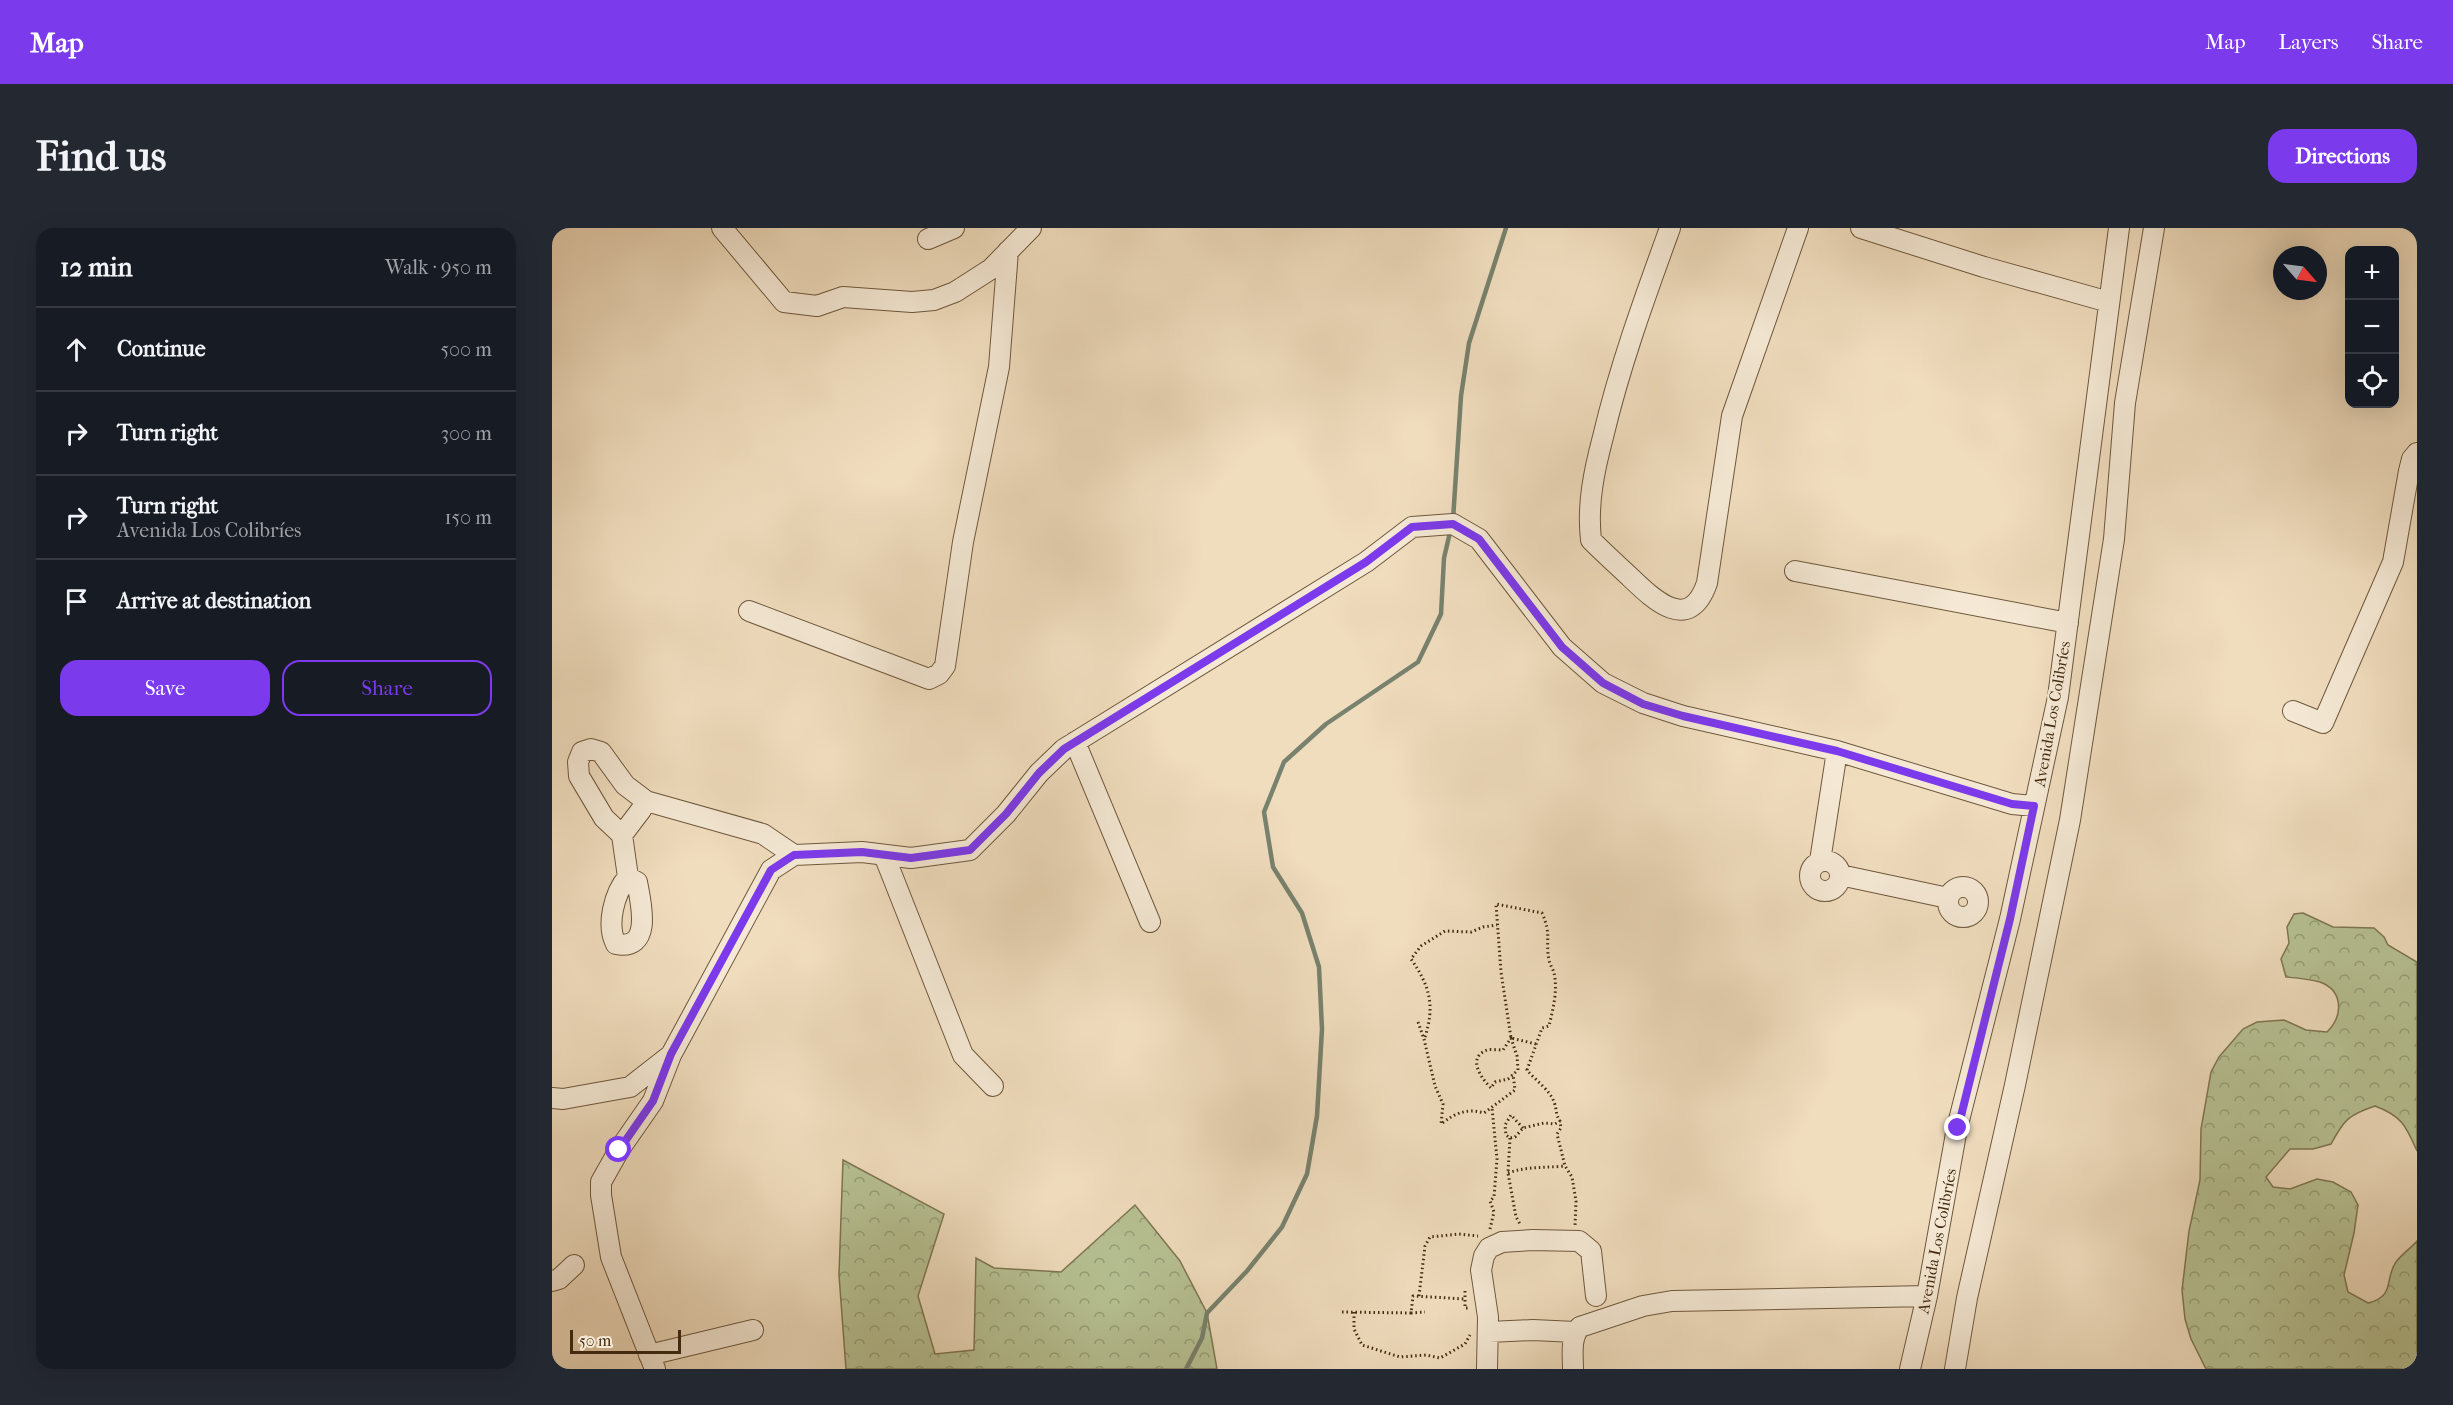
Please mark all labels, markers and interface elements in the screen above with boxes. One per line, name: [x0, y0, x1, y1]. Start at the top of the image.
text: Map: [30, 26, 84, 59]
text: Map: [2205, 30, 2246, 54]
text: Layers: [2279, 30, 2338, 54]
text: Share: [2371, 30, 2423, 54]
button: Directions: [2268, 129, 2417, 183]
text: Find us: [36, 132, 166, 181]
north arrow: [2273, 246, 2327, 300]
map controls: [2345, 246, 2399, 408]
button: +: [2345, 246, 2399, 300]
text: 12 min: [60, 252, 133, 283]
text: Walk · 950 m: [385, 256, 492, 279]
button: −: [2345, 300, 2399, 354]
icon: ahead: [60, 333, 93, 366]
text: Continue: [117, 336, 206, 362]
text: 500 m: [440, 338, 492, 361]
button: locate: [2345, 354, 2399, 408]
icon: right: [60, 417, 93, 450]
text: Turn right: [117, 420, 218, 446]
text: 300 m: [441, 422, 492, 445]
text: Turn right: [117, 493, 218, 519]
icon: right: [60, 501, 93, 534]
text: 150 m: [444, 506, 492, 529]
text: Avenida Los Colibríes: [117, 519, 301, 542]
icon: arrive: [60, 585, 93, 618]
text: Arrive at destination: [117, 588, 311, 614]
street label: Avenida Los Colibríes: [2030, 640, 2074, 789]
button: Save: [60, 660, 270, 716]
button: Share: [282, 660, 492, 716]
route end: [1944, 1114, 1970, 1140]
route start: [605, 1136, 631, 1162]
street label: Avenida Los Colibríes: [1913, 1167, 1960, 1316]
scale bar: [570, 1327, 681, 1354]
text: 50 m: [579, 1331, 611, 1350]

